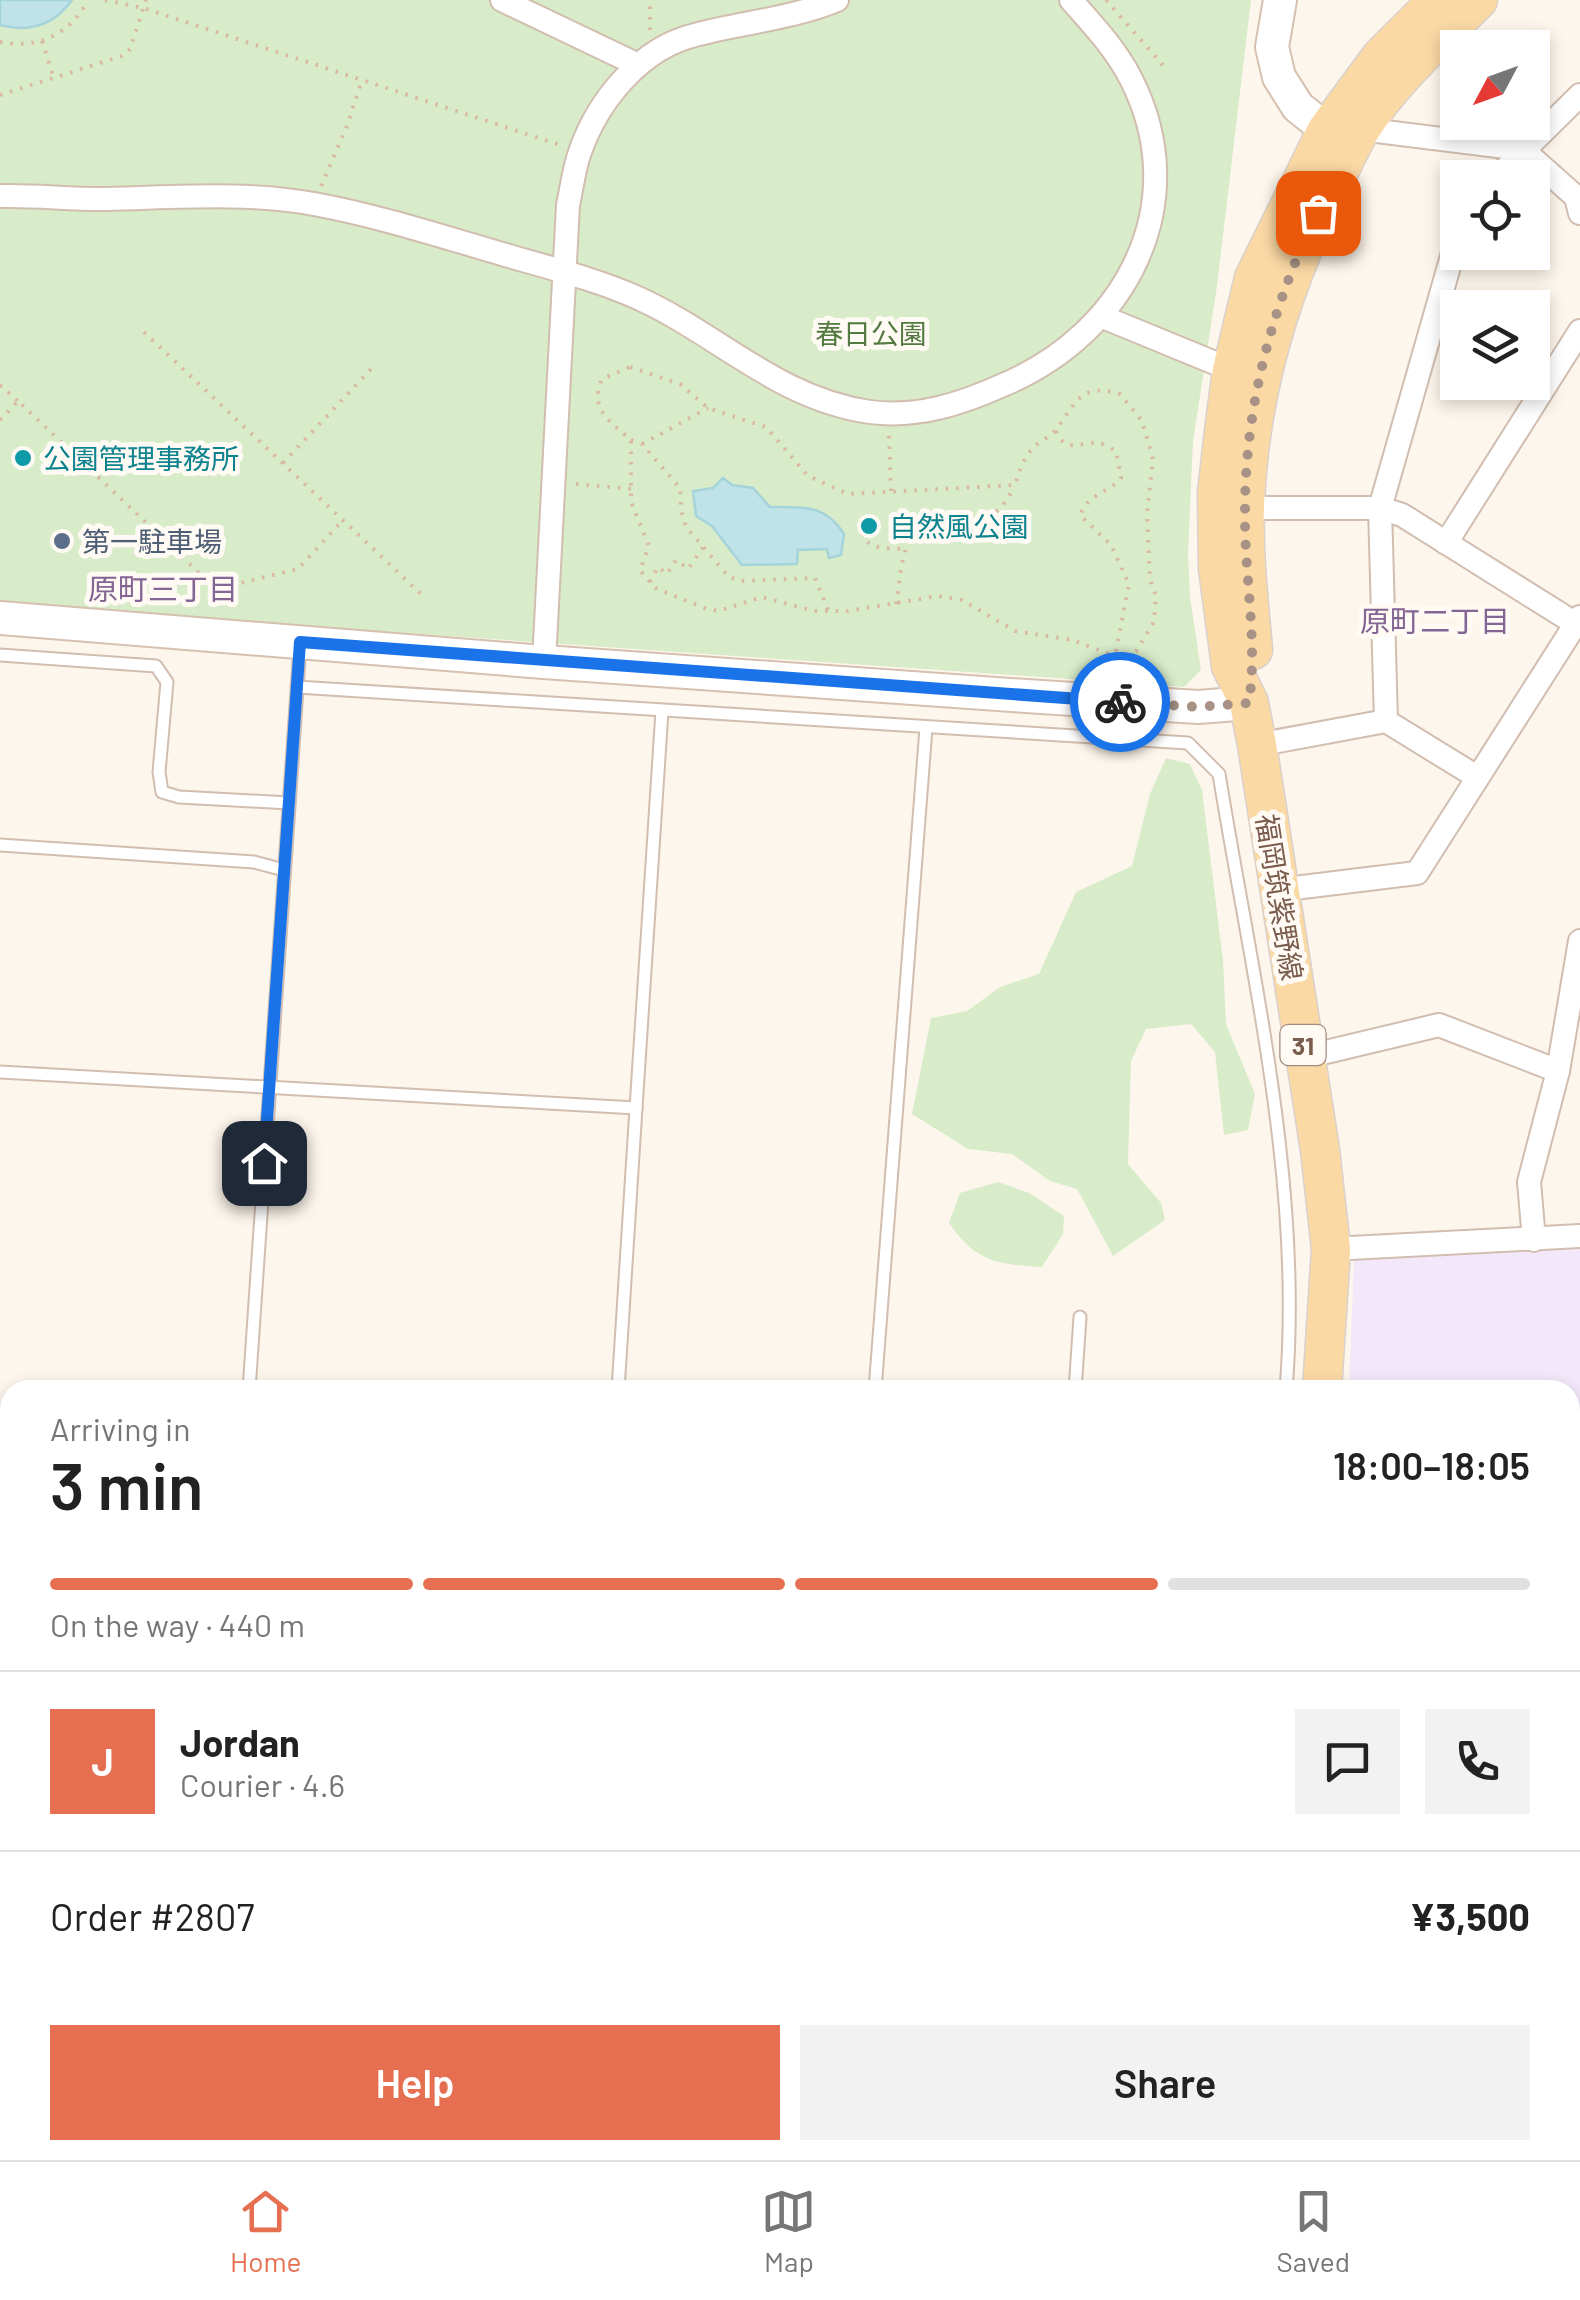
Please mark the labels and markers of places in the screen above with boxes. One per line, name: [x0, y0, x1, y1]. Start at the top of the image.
pin: [1276, 171, 1361, 256]
place label: 公園管理事務所: [43, 441, 239, 475]
marker: 公園管理事務所: [12, 447, 34, 469]
place label: 自然風公園: [889, 509, 1029, 543]
marker: 自然風公園: [858, 515, 880, 537]
place label: 第一駐車場: [82, 524, 222, 558]
marker: 第一駐車場: [51, 530, 73, 552]
pin: [222, 1121, 307, 1206]

